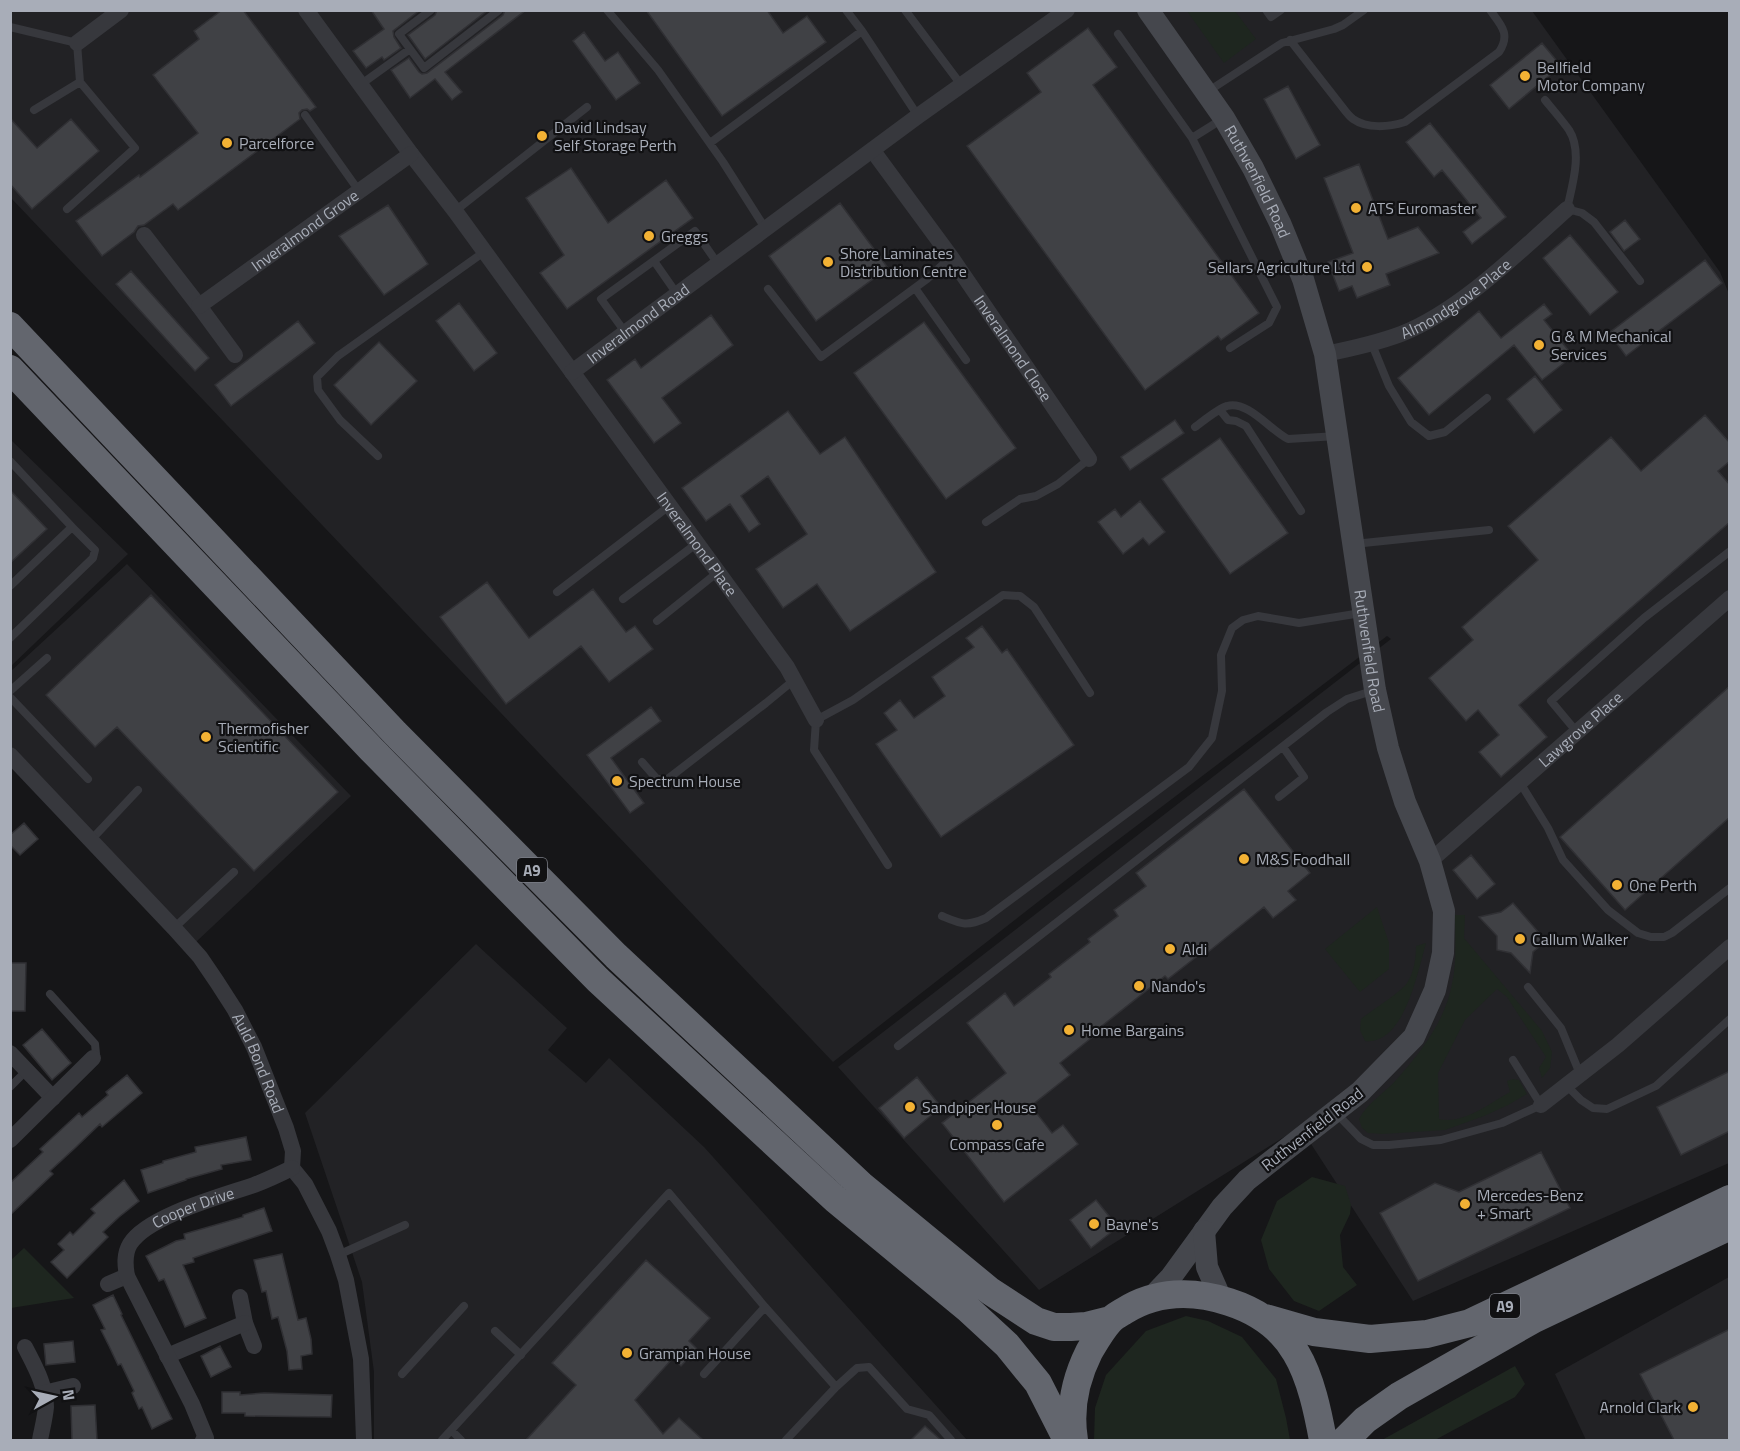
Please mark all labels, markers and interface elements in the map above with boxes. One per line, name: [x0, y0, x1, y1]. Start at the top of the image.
place label: Bellfield Motor Company: [1537, 55, 1645, 97]
marker: Bellfield Motor Company: [1518, 69, 1532, 83]
place label: David Lindsay Self Storage Perth: [554, 115, 676, 157]
street label: Ruthvenfield Road: [1219, 121, 1297, 241]
marker: David Lindsay Self Storage Perth: [535, 129, 549, 143]
place label: Parcelforce: [239, 131, 314, 155]
marker: Parcelforce: [220, 136, 234, 150]
street label: Inveralmond Grove: [246, 183, 363, 277]
place label: ATS Euromaster: [1368, 196, 1477, 220]
marker: ATS Euromaster: [1349, 201, 1363, 215]
place label: Greggs: [661, 224, 708, 248]
marker: Greggs: [642, 229, 656, 243]
place label: Shore Laminates Distribution Centre: [840, 241, 967, 283]
street label: Almondgrove Place: [1397, 253, 1516, 345]
marker: Shore Laminates Distribution Centre: [821, 255, 835, 269]
place label: Sellars Agriculture Ltd: [1208, 255, 1355, 279]
marker: Sellars Agriculture Ltd: [1360, 260, 1374, 274]
street label: Inveralmond Road: [582, 277, 694, 369]
street label: Inveralmond Close: [968, 290, 1058, 406]
place label: G & M Mechanical Services: [1551, 324, 1672, 366]
marker: G & M Mechanical Services: [1532, 338, 1546, 352]
street label: Inveralmond Place: [651, 487, 744, 601]
street label: Ruthvenfield Road: [1348, 588, 1392, 715]
street label: Lawgrove Place: [1533, 685, 1628, 773]
place label: Thermofisher Scientific: [218, 716, 309, 758]
marker: Thermofisher Scientific: [199, 730, 213, 744]
place label: Spectrum House: [629, 769, 741, 793]
marker: Spectrum House: [610, 774, 624, 788]
place label: M&S Foodhall: [1256, 847, 1350, 871]
marker: M&S Foodhall: [1237, 852, 1251, 866]
road number: A9: [517, 858, 547, 882]
place label: One Perth: [1629, 873, 1697, 897]
marker: One Perth: [1610, 878, 1624, 892]
place label: Callum Walker: [1532, 927, 1629, 951]
marker: Callum Walker: [1513, 932, 1527, 946]
place label: Aldi: [1182, 937, 1207, 961]
marker: Aldi: [1163, 942, 1177, 956]
place label: Nando's: [1151, 974, 1206, 998]
marker: Nando's: [1132, 979, 1146, 993]
street label: Auld Bond Road: [226, 1009, 291, 1117]
place label: Home Bargains: [1081, 1018, 1184, 1042]
marker: Home Bargains: [1062, 1023, 1076, 1037]
street label: Ruthvenfield Road: [1256, 1081, 1368, 1177]
place label: Sandpiper House: [922, 1095, 1036, 1119]
marker: Sandpiper House: [903, 1100, 917, 1114]
marker: Compass Cafe: [990, 1118, 1004, 1132]
place label: Compass Cafe: [949, 1132, 1045, 1156]
street label: Cooper Drive: [147, 1180, 237, 1234]
place label: Mercedes-Benz + Smart: [1477, 1183, 1583, 1225]
marker: Mercedes-Benz + Smart: [1458, 1197, 1472, 1211]
place label: Bayne's: [1106, 1212, 1159, 1236]
marker: Bayne's: [1087, 1217, 1101, 1231]
road number: A9: [1490, 1294, 1520, 1318]
place label: Grampian House: [639, 1341, 751, 1365]
marker: Grampian House: [620, 1346, 634, 1360]
north arrow: [24, 1367, 84, 1427]
text: N: [56, 1388, 82, 1402]
place label: Arnold Clark: [1600, 1395, 1681, 1419]
marker: Arnold Clark: [1686, 1400, 1700, 1414]

